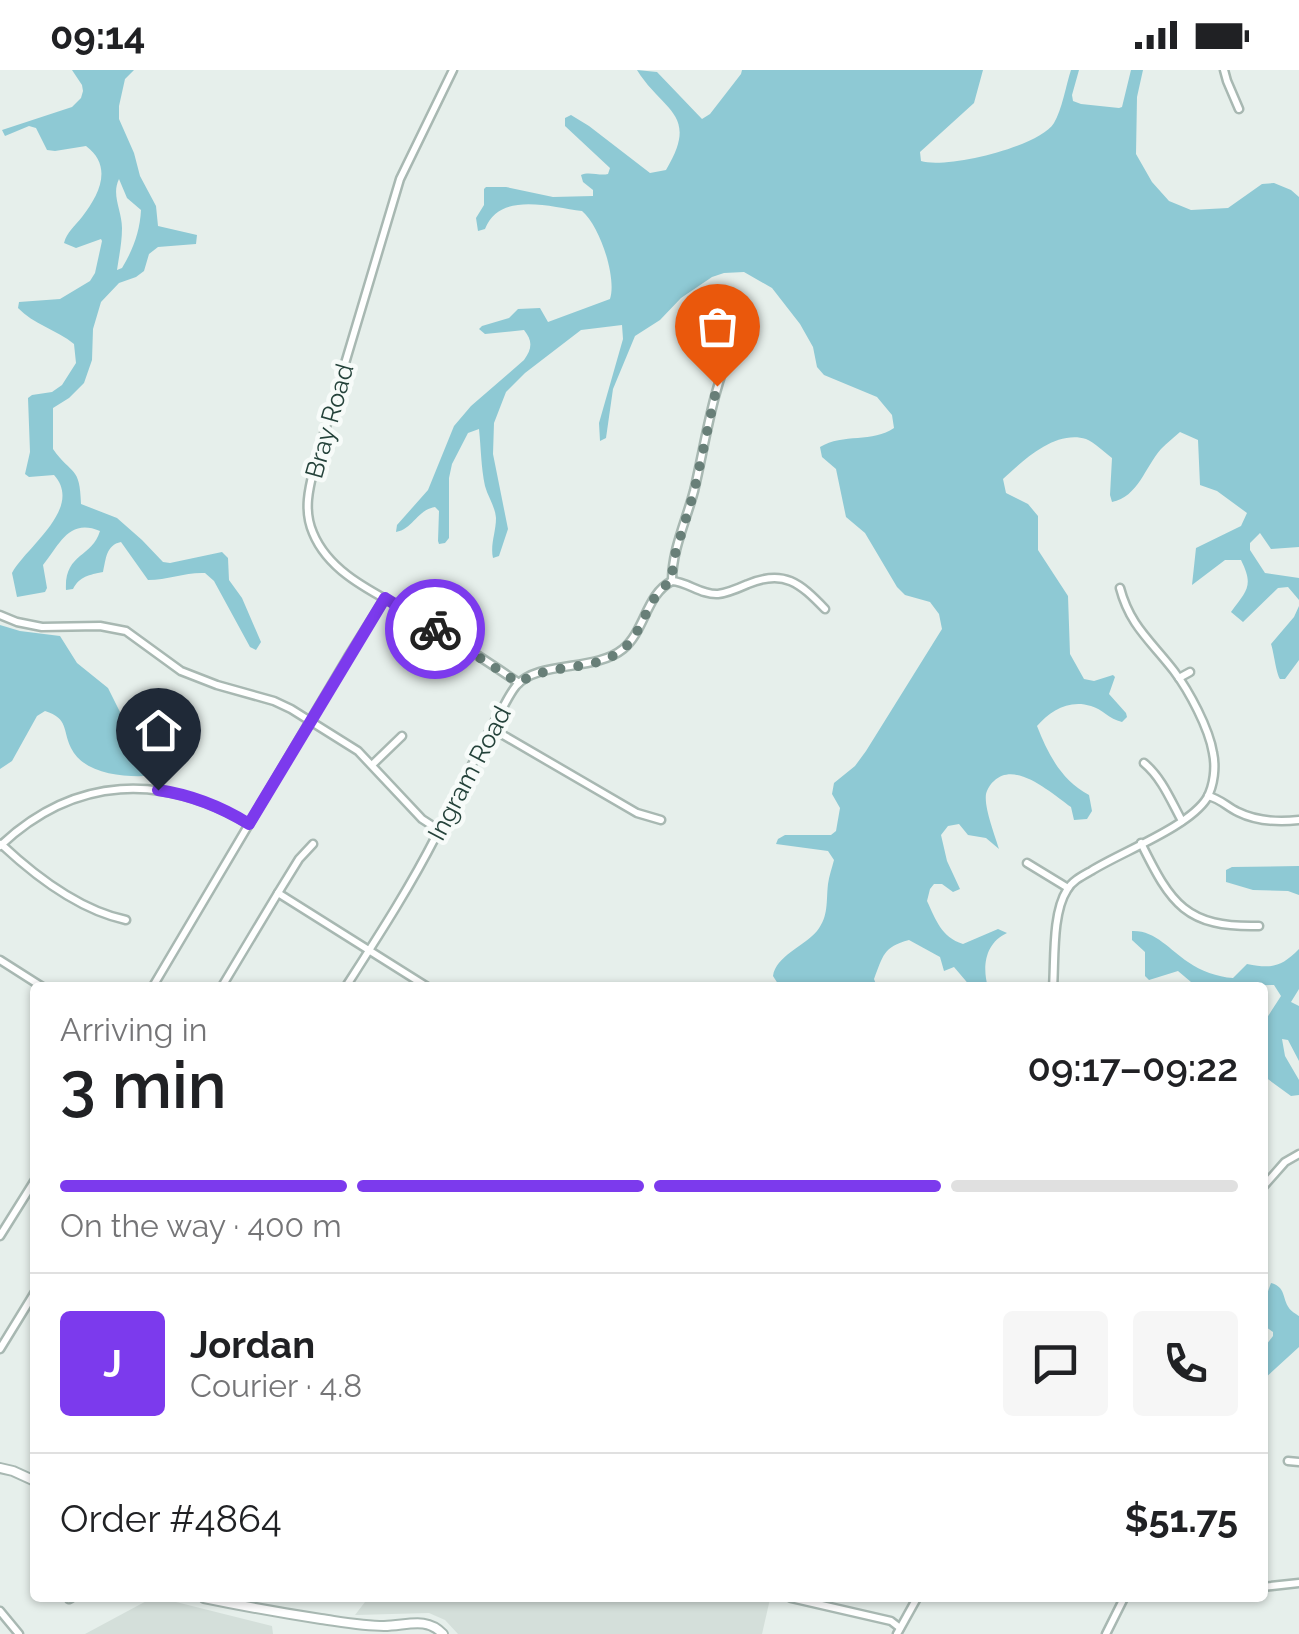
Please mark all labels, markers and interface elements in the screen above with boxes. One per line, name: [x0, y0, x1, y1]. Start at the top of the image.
text: 09:14: [50, 13, 146, 58]
pin: [675, 284, 760, 387]
icon: bag: [690, 299, 745, 354]
street label: Bray Road: [298, 360, 360, 482]
courier: [385, 579, 485, 679]
icon: bike: [408, 602, 463, 657]
pin: [116, 688, 201, 791]
street label: Ingram Road: [421, 701, 517, 845]
icon: home: [131, 703, 186, 758]
text: Arriving in: [60, 1011, 207, 1048]
text: 09:17–09:22: [1028, 1045, 1238, 1090]
text: 3 min: [60, 1047, 227, 1123]
text: On the way · 400 m: [60, 1207, 342, 1244]
button: chat: [1003, 1311, 1108, 1416]
button: phone: [1133, 1311, 1238, 1416]
text: Jordan: [190, 1322, 315, 1367]
text: J: [103, 1341, 122, 1386]
text: Courier · 4.8: [190, 1367, 362, 1404]
text: Order #4864: [60, 1496, 282, 1541]
text: $51.75: [1124, 1496, 1238, 1541]

